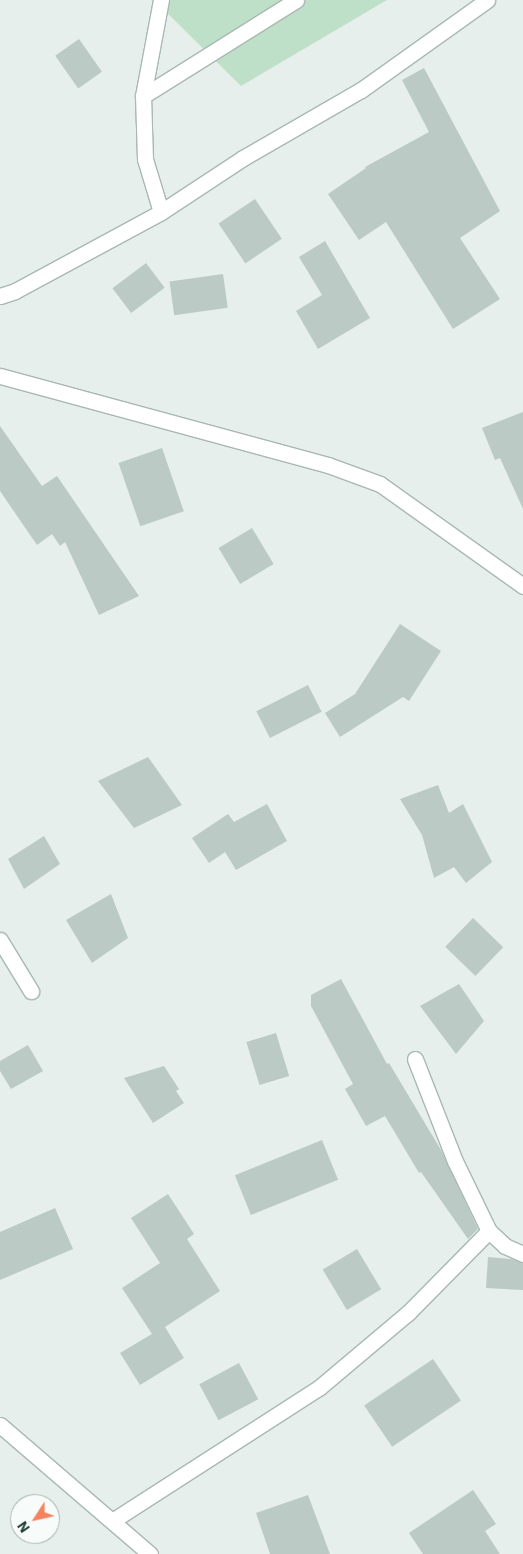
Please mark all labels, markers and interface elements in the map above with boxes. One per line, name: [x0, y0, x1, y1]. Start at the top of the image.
north arrow: [10, 1494, 60, 1544]
text: N: [13, 1518, 34, 1536]

